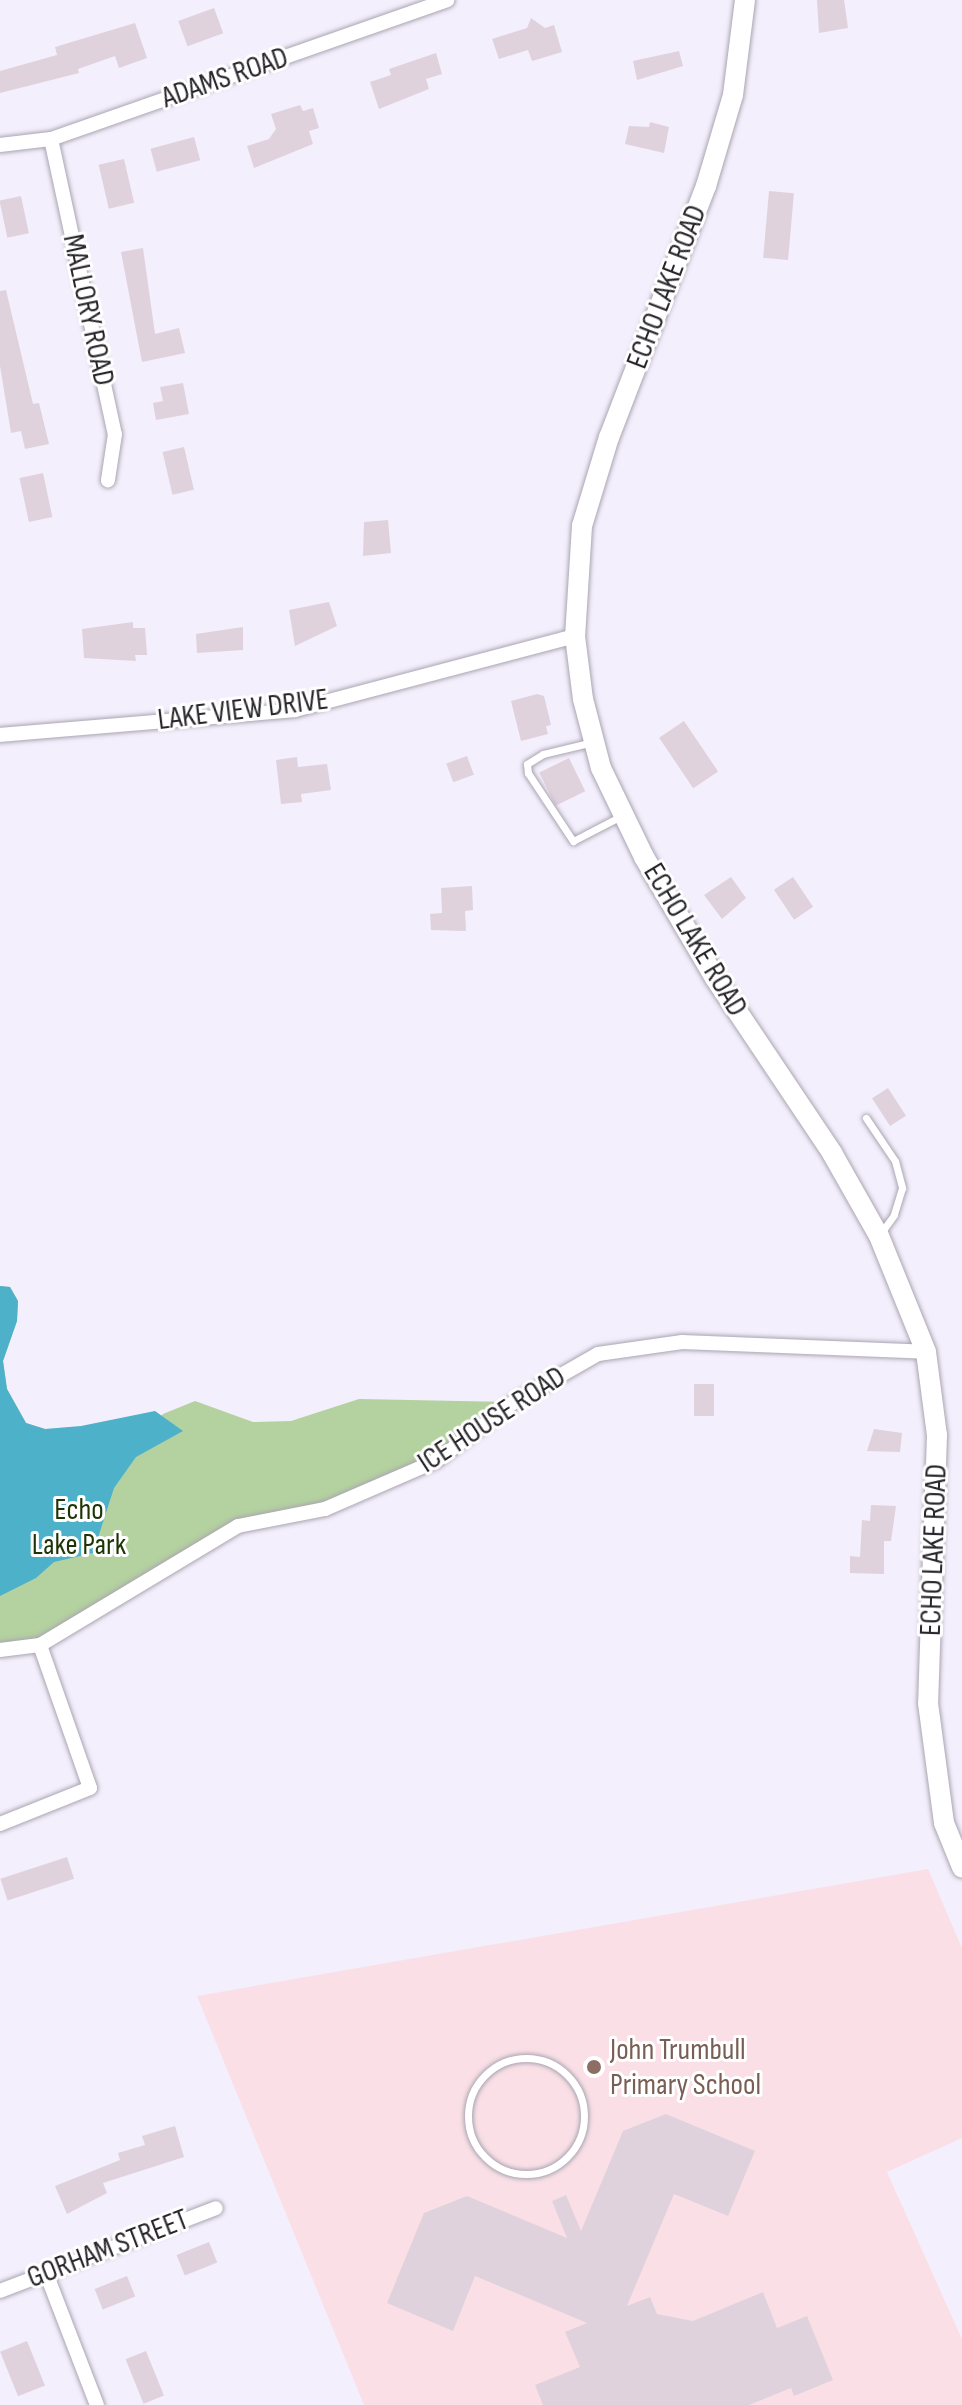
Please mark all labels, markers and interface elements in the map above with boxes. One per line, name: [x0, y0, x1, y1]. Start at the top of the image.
street label: ADAMS ROAD: [157, 40, 293, 116]
street label: ECHO LAKE ROAD: [619, 200, 715, 374]
street label: MALLORY ROAD: [54, 231, 122, 389]
street label: LAKE VIEW DRIVE: [156, 682, 330, 738]
street label: ECHO LAKE ROAD: [635, 857, 755, 1023]
street label: ICE HOUSE ROAD: [412, 1359, 572, 1481]
street label: ECHO LAKE ROAD: [913, 1463, 955, 1637]
park label: Echo Lake Park: [32, 1492, 126, 1562]
place label: John Trumbull Primary School: [610, 2032, 761, 2102]
marker: John Trumbull Primary School: [585, 2058, 603, 2076]
street label: GORHAM STREET: [22, 2202, 194, 2296]

